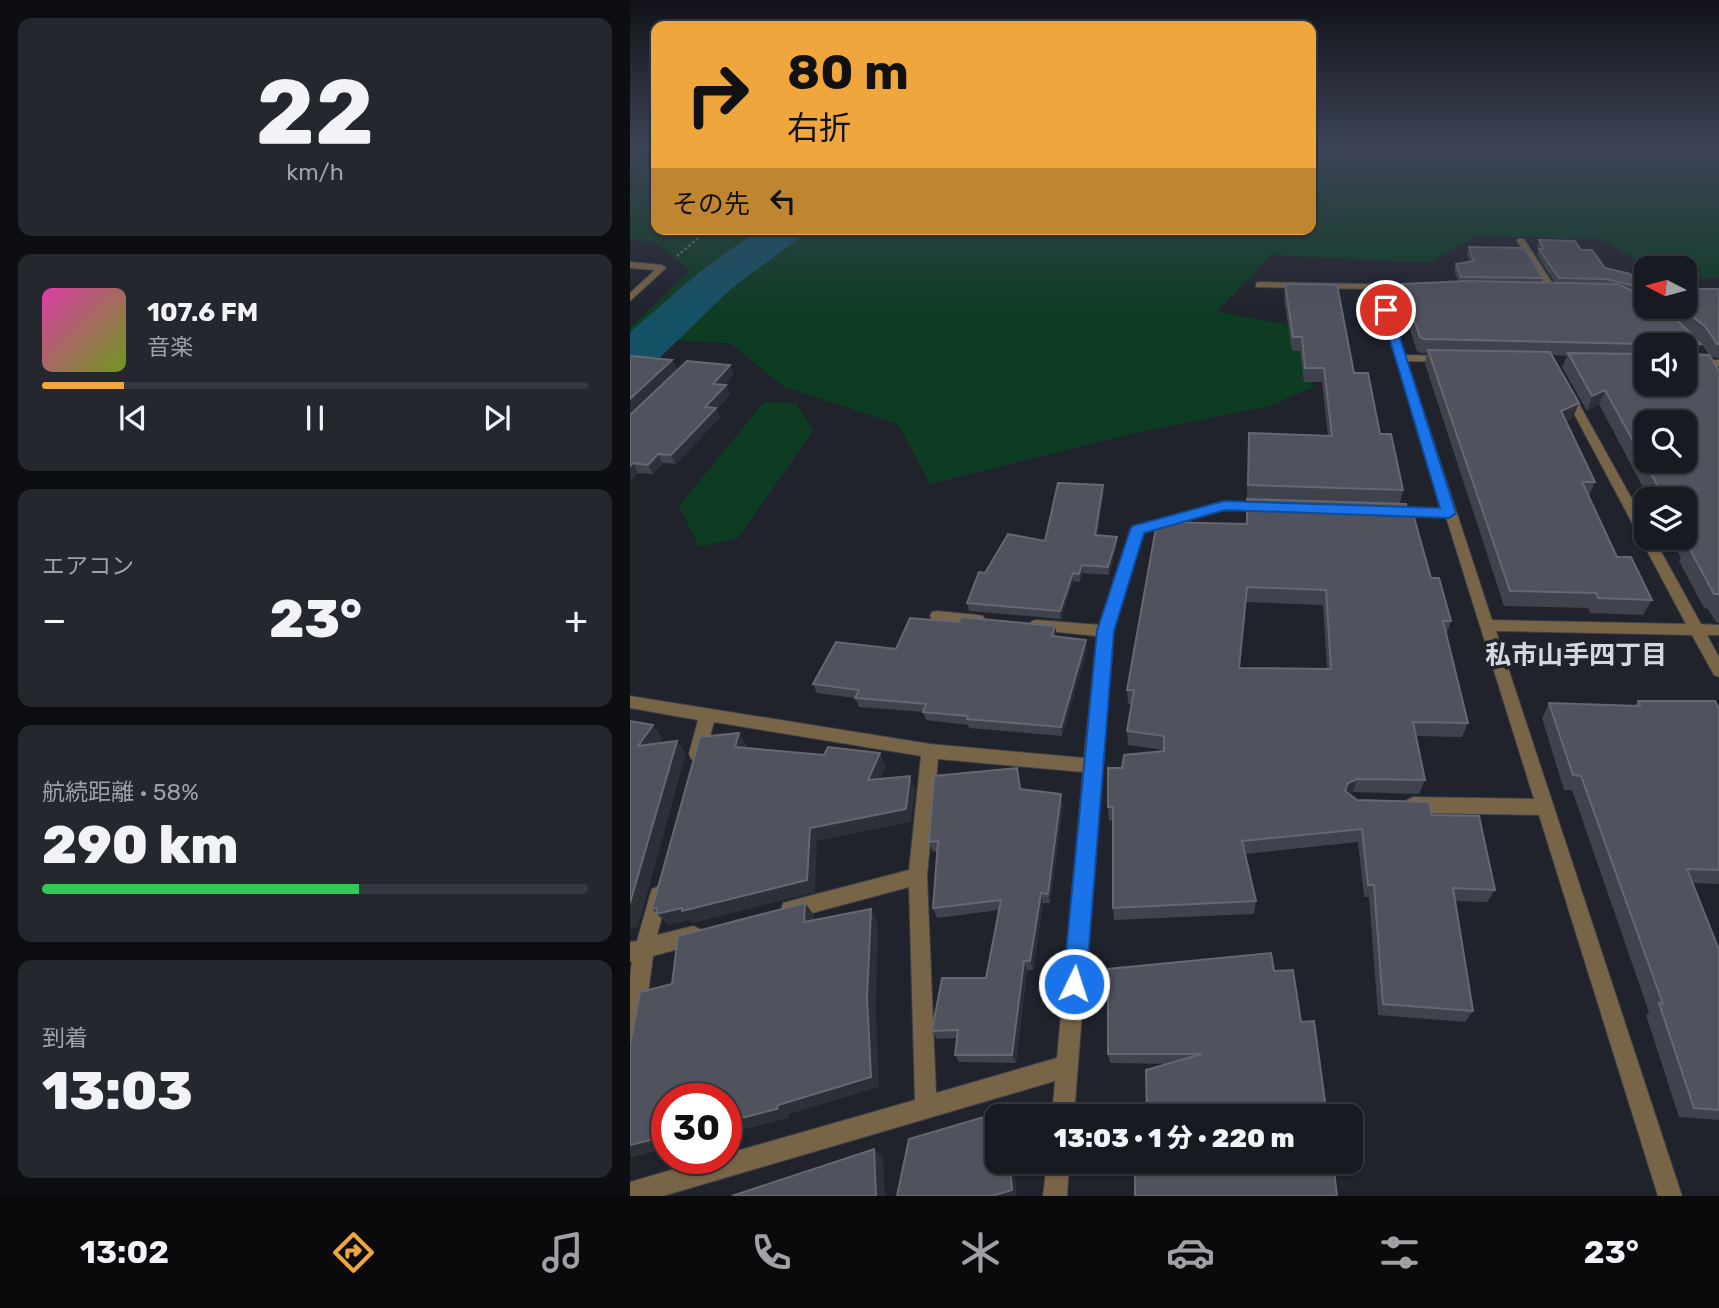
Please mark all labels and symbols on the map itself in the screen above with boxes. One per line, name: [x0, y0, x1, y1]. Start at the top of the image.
north arrow: [1634, 256, 1698, 318]
pin: [1356, 280, 1416, 340]
district label: 私市山手四丁目: [1485, 640, 1667, 671]
position arrow: [1037, 947, 1111, 1021]
speed limit sign: 30: [651, 1083, 742, 1174]

